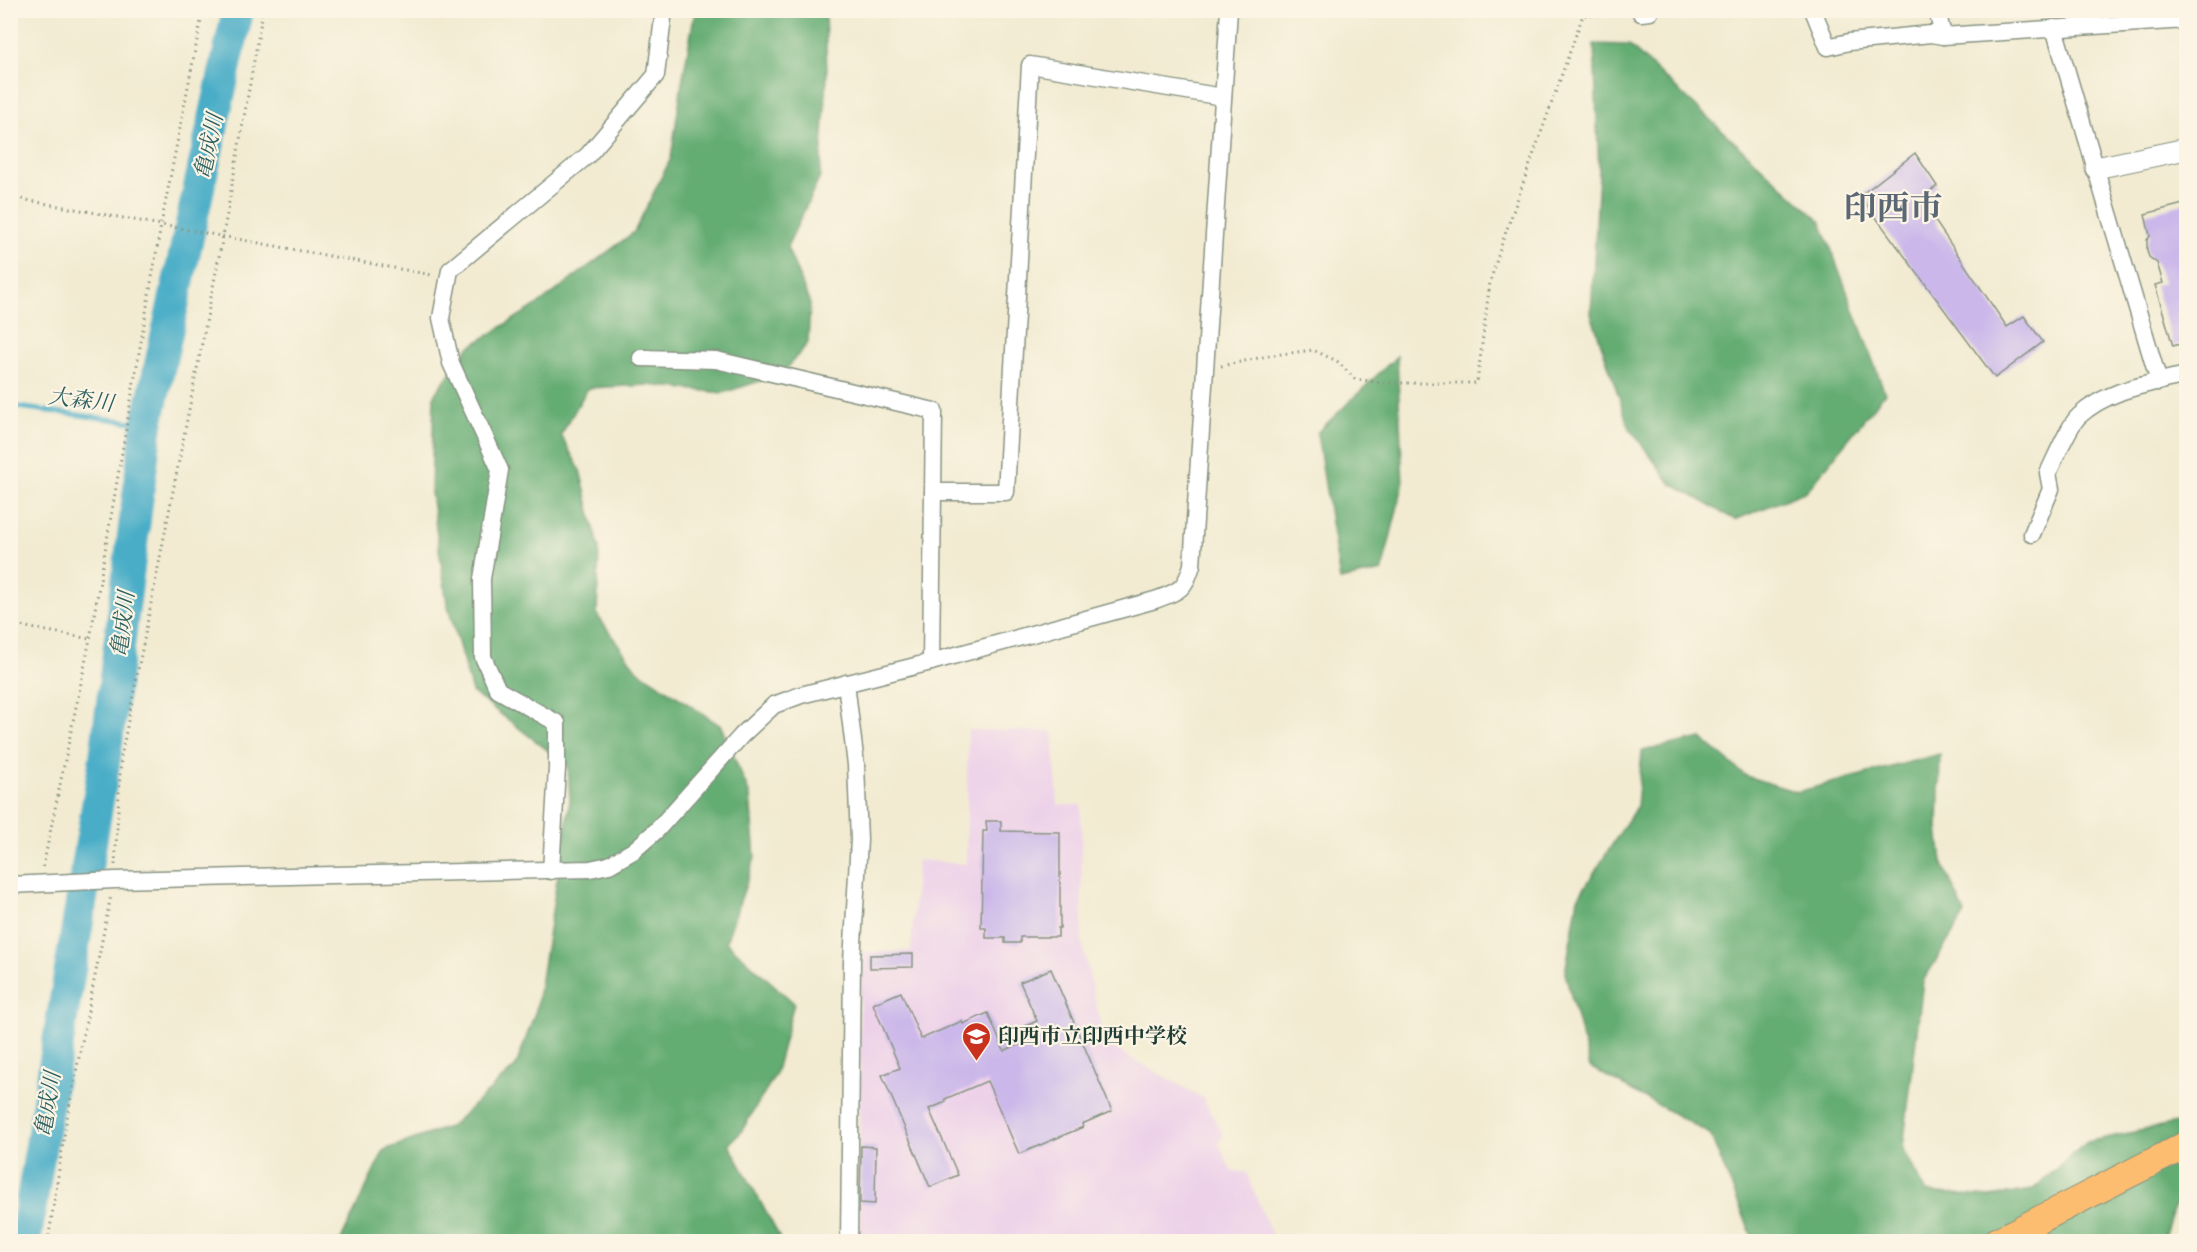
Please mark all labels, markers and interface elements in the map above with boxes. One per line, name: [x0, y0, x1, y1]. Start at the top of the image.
water label: 亀成川: [188, 109, 233, 182]
district label: 印西市: [1844, 188, 1943, 234]
water label: 大森川: [46, 382, 117, 421]
water label: 亀成川: [105, 588, 144, 659]
school or university icon: 印西市立印西中学校: [961, 1020, 993, 1062]
place label: 印西市立印西中学校: [998, 1023, 1187, 1052]
water label: 亀成川: [29, 1067, 70, 1139]

